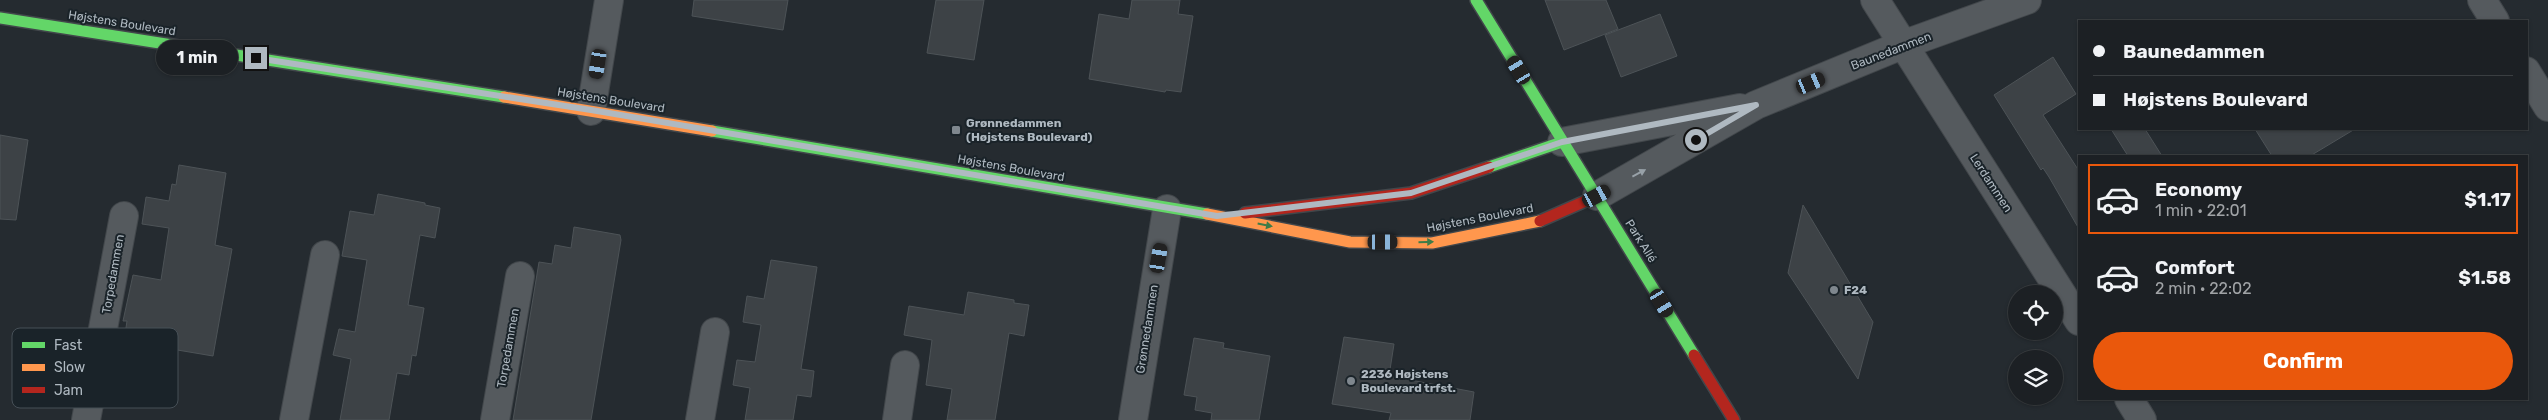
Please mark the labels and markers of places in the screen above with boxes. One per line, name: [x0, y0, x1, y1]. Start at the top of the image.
place label: Grønnedammen (Højstens Boulevard): [966, 116, 1093, 144]
marker: Grønnedammen (Højstens Boulevard): [950, 124, 962, 136]
place label: F24: [1844, 283, 1867, 297]
marker: F24: [1828, 284, 1840, 296]
place label: 2236 Højstens Boulevard trfst.: [1361, 367, 1456, 395]
marker: 2236 Højstens Boulevard trfst.: [1345, 375, 1357, 387]

